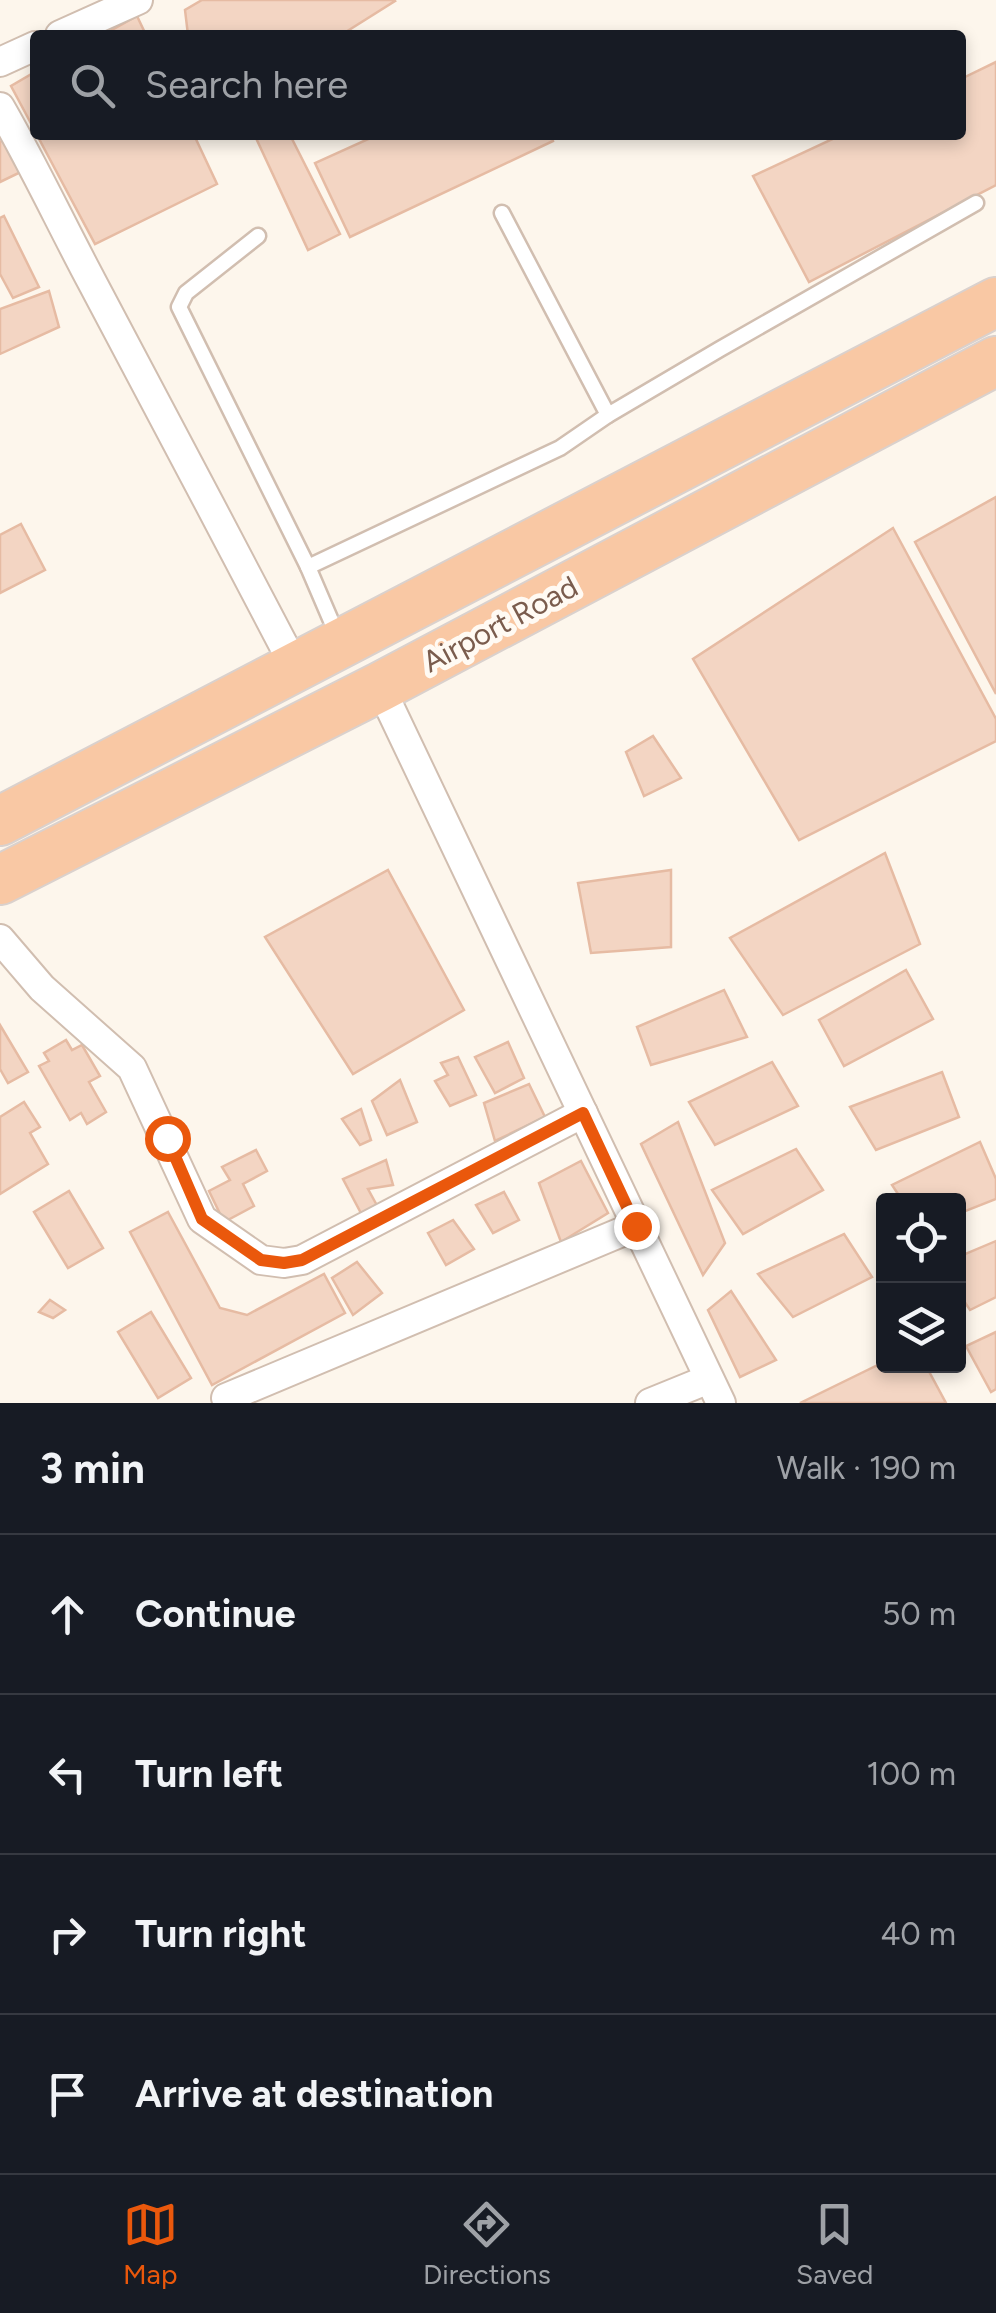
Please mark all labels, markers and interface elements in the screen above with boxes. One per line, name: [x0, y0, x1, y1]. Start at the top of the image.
search box: [30, 30, 966, 140]
icon: search: [65, 58, 120, 113]
text: Search here: [145, 62, 348, 108]
street label: Airport Road: [416, 568, 584, 680]
route start: [145, 1116, 191, 1162]
map controls: [876, 1193, 966, 1373]
button: locate: [876, 1193, 966, 1283]
route end: [614, 1204, 660, 1250]
button: layers: [876, 1283, 966, 1373]
text: 3 min: [40, 1443, 145, 1494]
text: Walk · 190 m: [777, 1449, 956, 1487]
icon: ahead: [40, 1587, 95, 1642]
text: Continue: [135, 1591, 296, 1637]
text: 50 m: [882, 1595, 956, 1633]
icon: left: [40, 1747, 95, 1802]
text: Turn left: [135, 1751, 283, 1797]
text: 100 m: [867, 1755, 956, 1793]
icon: right: [40, 1907, 95, 1962]
text: Turn right: [135, 1911, 307, 1957]
text: 40 m: [880, 1915, 956, 1953]
icon: arrive: [40, 2067, 95, 2122]
text: Arrive at destination: [135, 2071, 493, 2117]
tab: Map: [123, 2197, 178, 2291]
tab: Directions: [423, 2197, 551, 2291]
tab: Saved: [796, 2197, 873, 2291]

